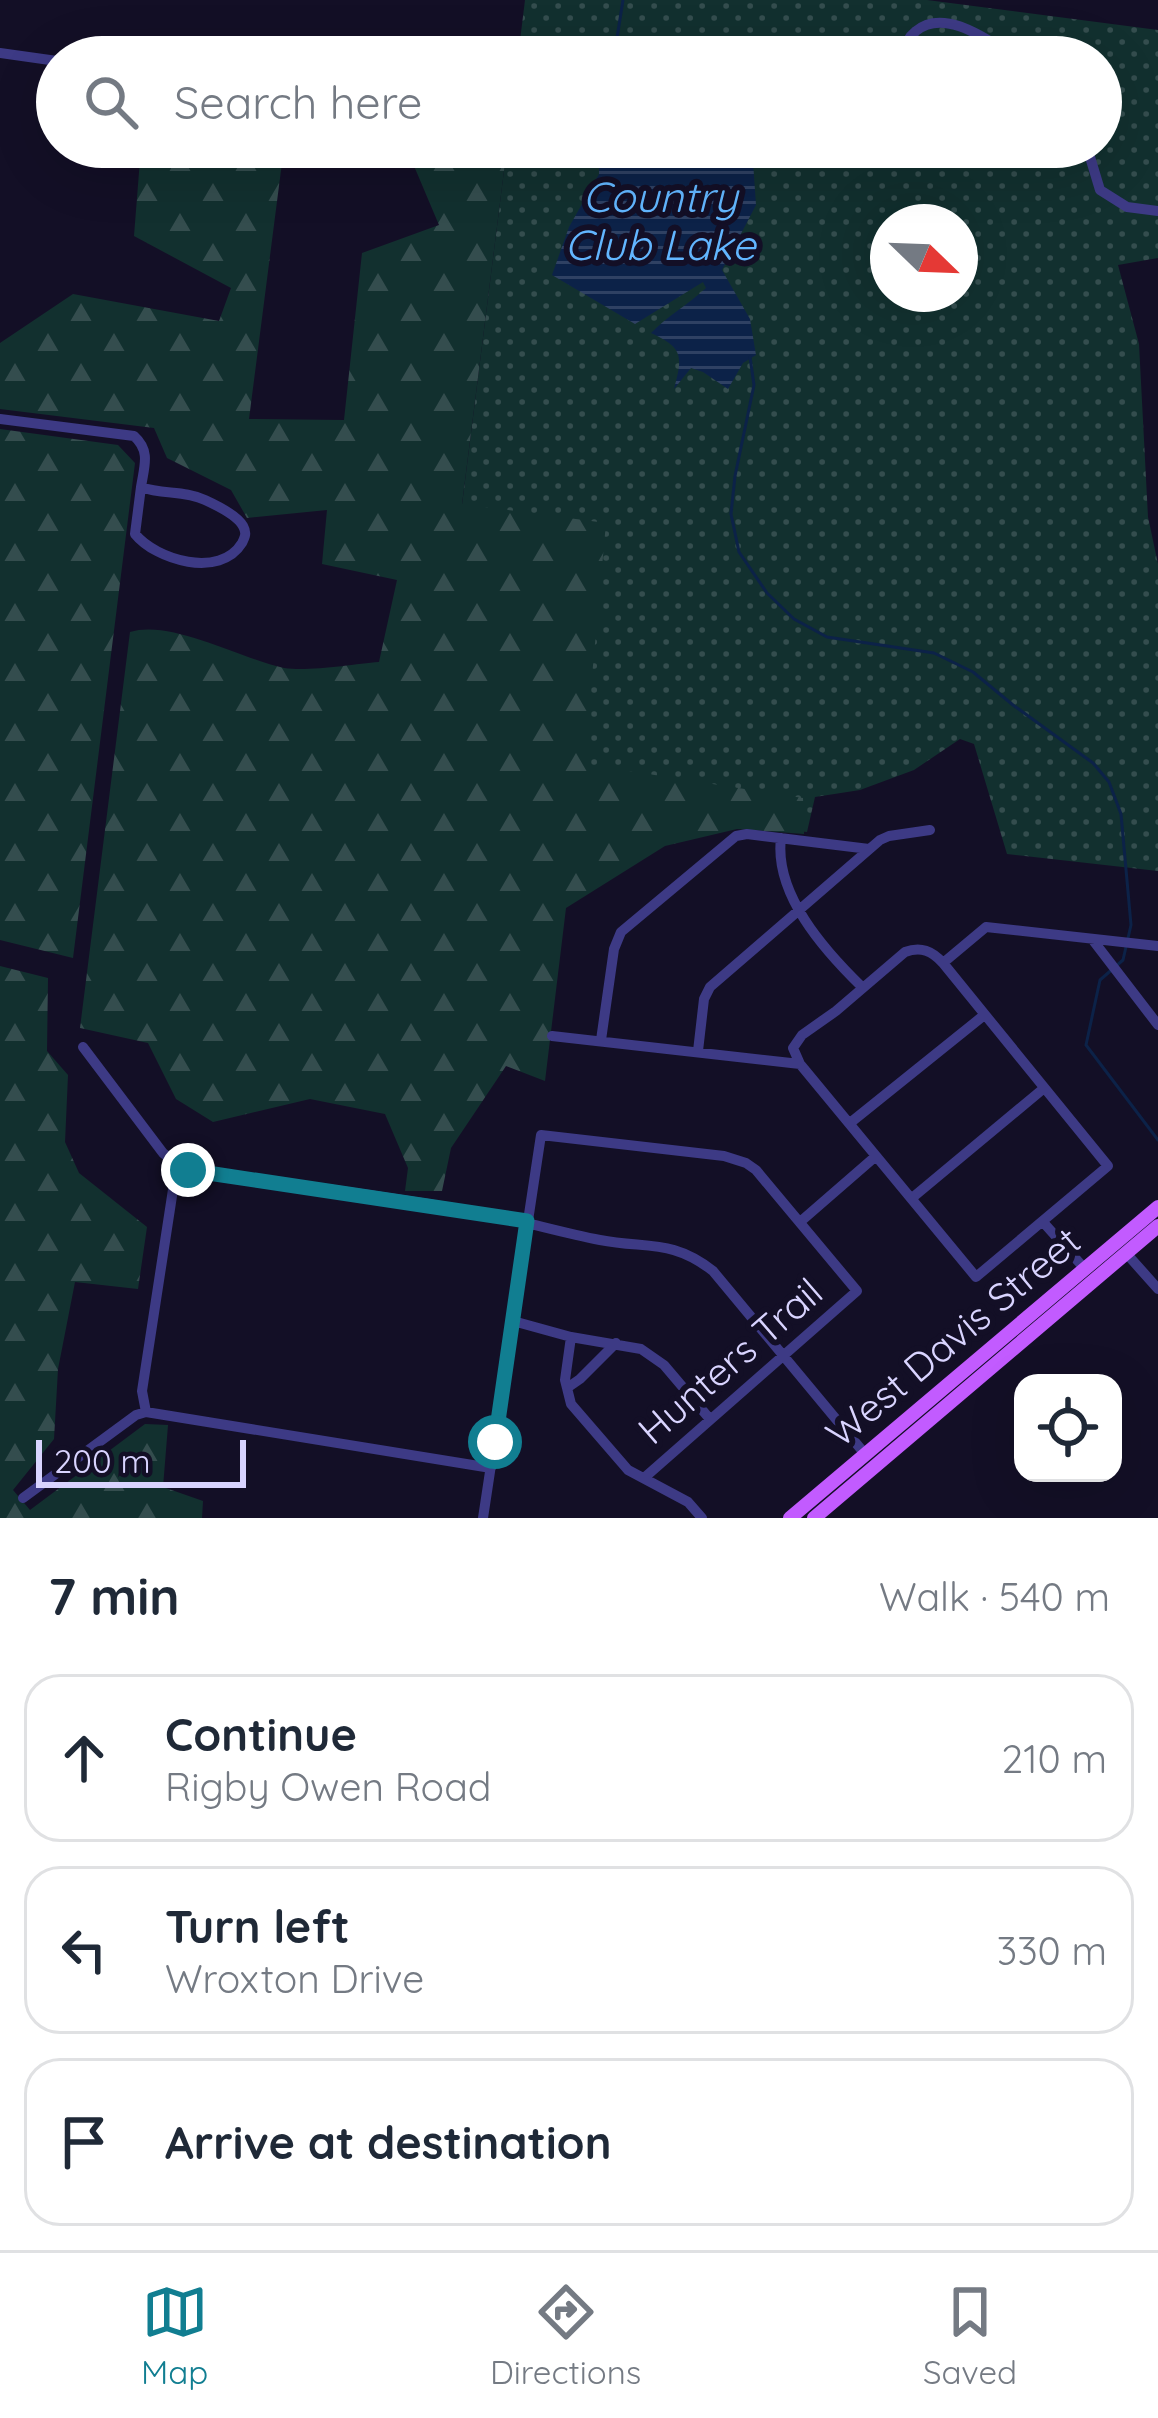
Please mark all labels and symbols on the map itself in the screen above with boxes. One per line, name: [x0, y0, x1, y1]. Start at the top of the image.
water label: Country Club Lake: [565, 170, 758, 271]
north arrow: [870, 204, 978, 312]
route end: [161, 1143, 215, 1197]
street label: West Davis Street: [816, 1216, 1090, 1457]
street label: Hunters Trail: [627, 1267, 832, 1454]
route start: [468, 1415, 522, 1469]
scale bar: [36, 1434, 246, 1487]

